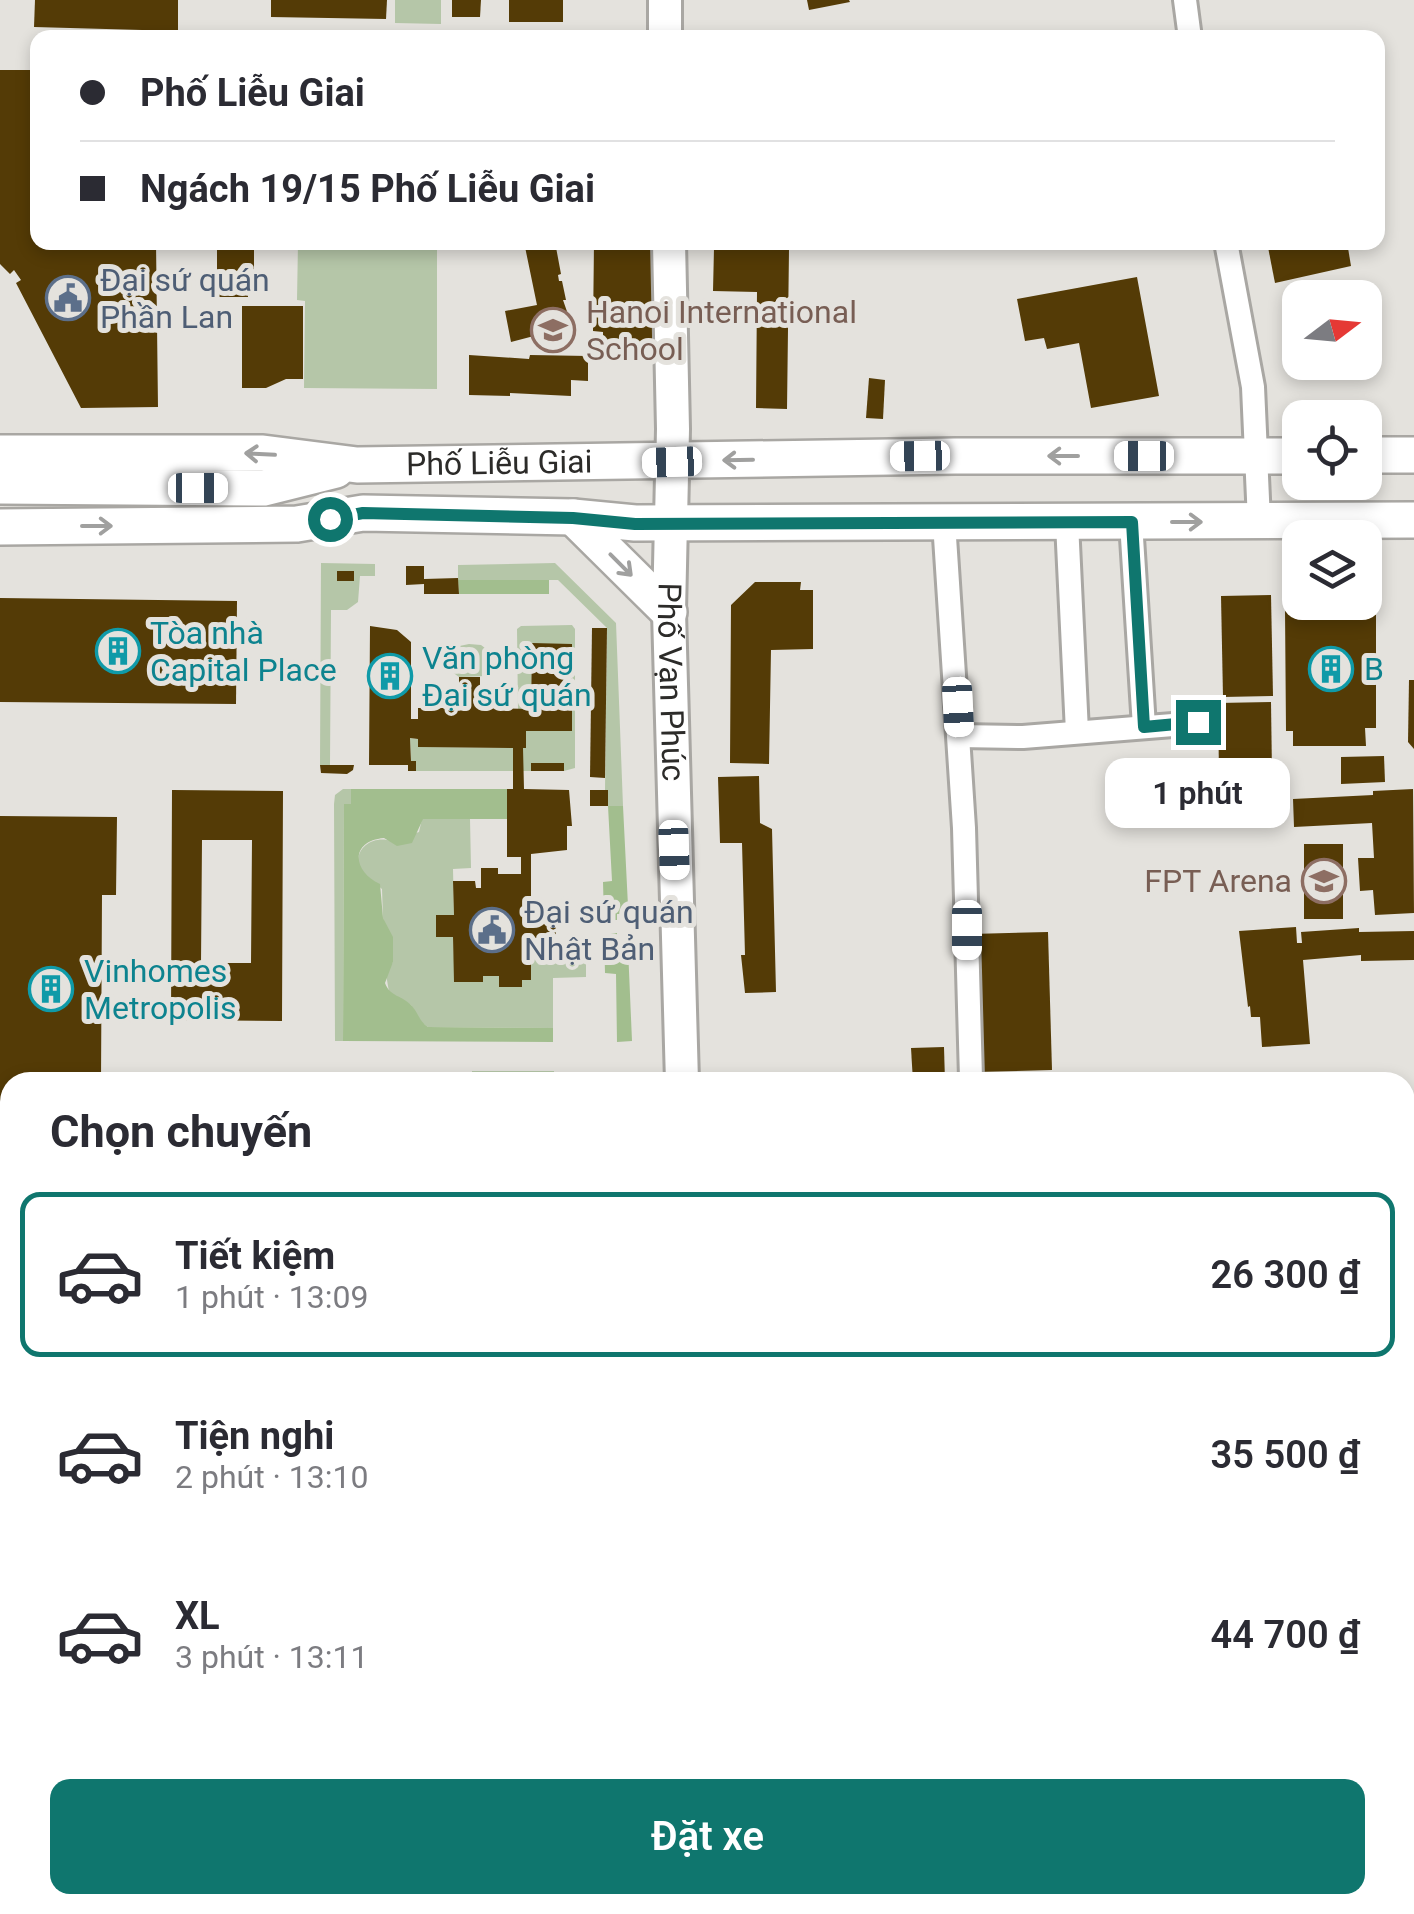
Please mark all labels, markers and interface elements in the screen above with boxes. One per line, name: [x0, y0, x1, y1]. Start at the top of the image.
text: Phố Liễu Giai: [140, 71, 365, 115]
text: Ngách 19/15 Phố Liễu Giai: [140, 167, 595, 211]
place label: Đại sứ quán Phần Lan: [100, 261, 270, 336]
public building icon: Đại sứ quán Phần Lan: [45, 275, 91, 321]
north arrow: [1282, 280, 1382, 380]
map controls: [1282, 280, 1382, 620]
place label: Hanoi International School: [586, 293, 857, 368]
school or university icon: Hanoi International School: [530, 307, 576, 353]
button: locate: [1282, 400, 1382, 500]
car: [890, 440, 950, 472]
car: [1114, 441, 1174, 471]
street label: Phố Liễu Giai: [406, 442, 593, 483]
one-way arrow: [244, 444, 276, 463]
car: [641, 446, 703, 478]
one-way arrow: [1047, 446, 1080, 466]
one-way arrow: [722, 450, 754, 469]
car: [168, 473, 228, 503]
route start: [308, 497, 353, 542]
one-way arrow: [1170, 512, 1203, 532]
one-way arrow: [81, 517, 113, 536]
button: layers: [1282, 520, 1382, 620]
one-way arrow: [608, 553, 632, 577]
street label: Phố Vạn Phúc: [650, 582, 693, 782]
place label: Tòa nhà Capital Place: [150, 614, 337, 689]
building icon: Tòa nhà Capital Place: [95, 628, 141, 674]
place label: Văn phòng Đại sứ quán: [422, 639, 592, 714]
building icon: B: [1308, 646, 1354, 692]
place label: B: [1364, 650, 1384, 688]
building icon: Văn phòng Đại sứ quán: [367, 653, 413, 699]
car: [941, 676, 975, 738]
route end: [1176, 700, 1221, 745]
callout: 1 phút: [1106, 757, 1290, 827]
text: 1 phút: [1152, 774, 1243, 812]
car: [658, 819, 690, 881]
school or university icon: FPT Arena: [1301, 858, 1347, 904]
place label: FPT Arena: [1144, 862, 1292, 900]
place label: Đại sứ quán Nhật Bản: [524, 893, 694, 968]
car: [952, 900, 982, 960]
public building icon: Đại sứ quán Nhật Bản: [469, 907, 515, 953]
place label: Vinhomes Metropolis: [84, 952, 236, 1027]
building icon: Vinhomes Metropolis: [28, 966, 74, 1012]
text: Chọn chuyến: [50, 1105, 312, 1158]
icon: car: [55, 1230, 145, 1320]
text: Tiết kiệm: [175, 1234, 335, 1278]
text: 26 300 ₫: [1211, 1253, 1360, 1297]
text: 1 phút · 13:09: [175, 1278, 369, 1316]
icon: car: [55, 1410, 145, 1500]
text: Tiện nghi: [175, 1414, 334, 1458]
text: 35 500 ₫: [1211, 1433, 1360, 1477]
text: 2 phút · 13:10: [175, 1458, 369, 1496]
icon: car: [55, 1590, 145, 1680]
text: XL: [175, 1594, 220, 1638]
text: 44 700 ₫: [1211, 1613, 1360, 1657]
text: 3 phút · 13:11: [175, 1638, 369, 1676]
button: Đặt xe: [50, 1779, 1365, 1894]

